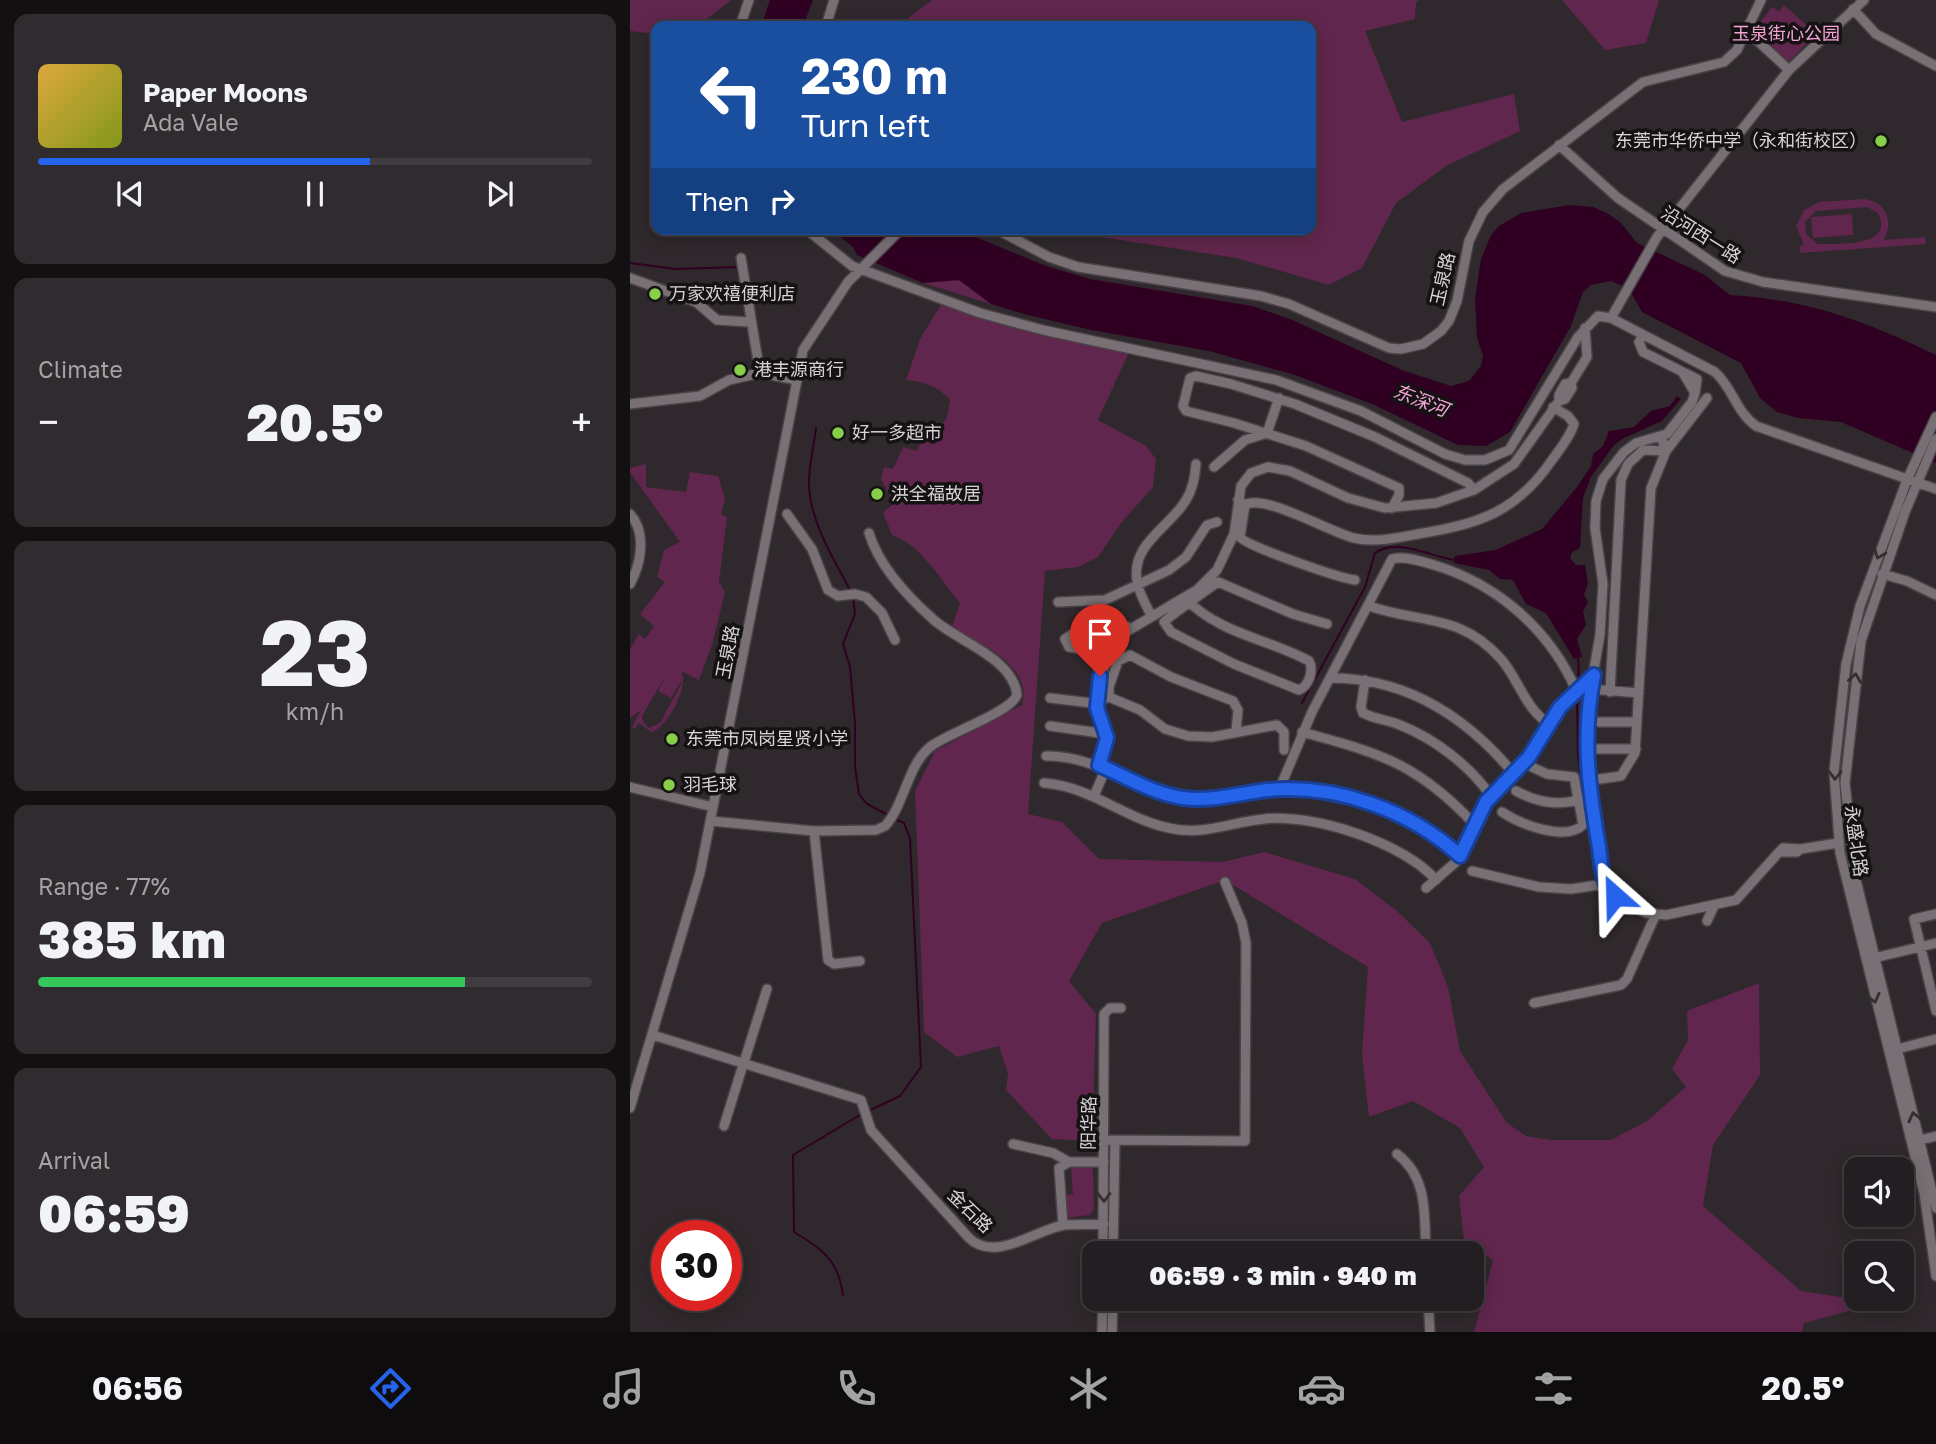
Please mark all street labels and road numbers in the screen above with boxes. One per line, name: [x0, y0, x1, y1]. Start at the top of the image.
street label: 沿河西一路: [1658, 201, 1746, 267]
street label: 玉泉路: [1425, 250, 1459, 308]
street label: 玉泉路: [711, 623, 743, 680]
street label: 永盛北路: [1841, 804, 1873, 878]
street label: 阳华路: [1077, 1096, 1099, 1150]
street label: 金石路: [944, 1184, 998, 1237]

